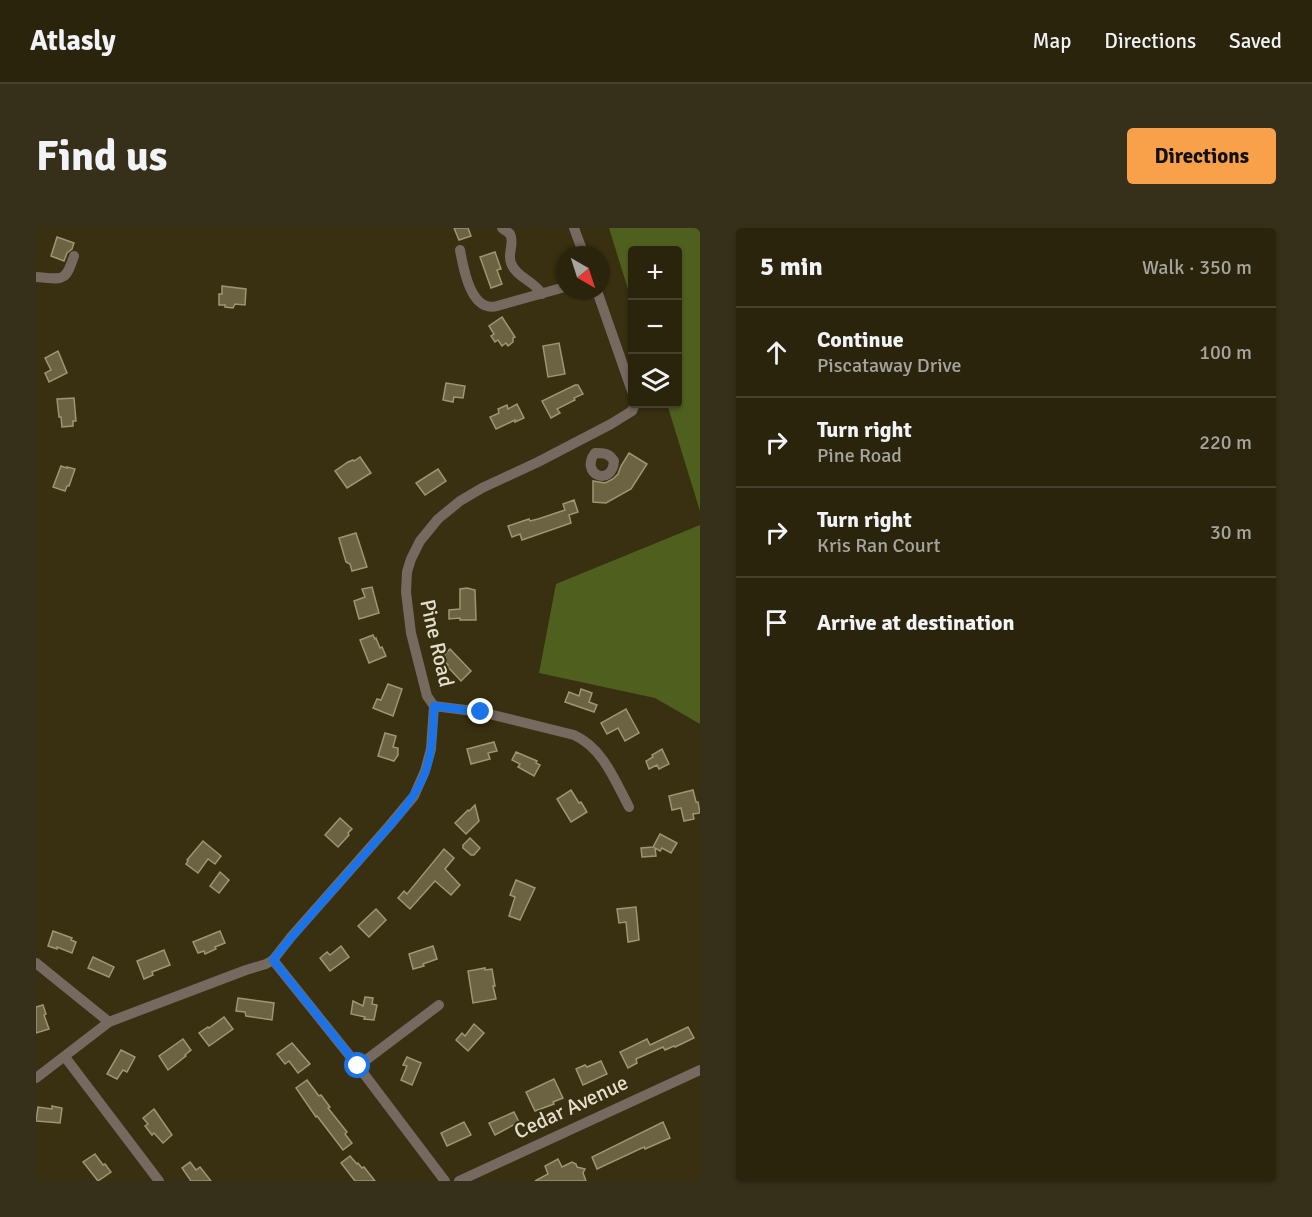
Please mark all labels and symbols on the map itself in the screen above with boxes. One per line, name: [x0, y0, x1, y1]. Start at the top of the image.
north arrow: [556, 246, 610, 300]
street label: Pine Road: [414, 597, 460, 689]
route end: [467, 698, 493, 724]
route start: [344, 1052, 370, 1078]
street label: Cedar Avenue: [510, 1069, 632, 1145]

